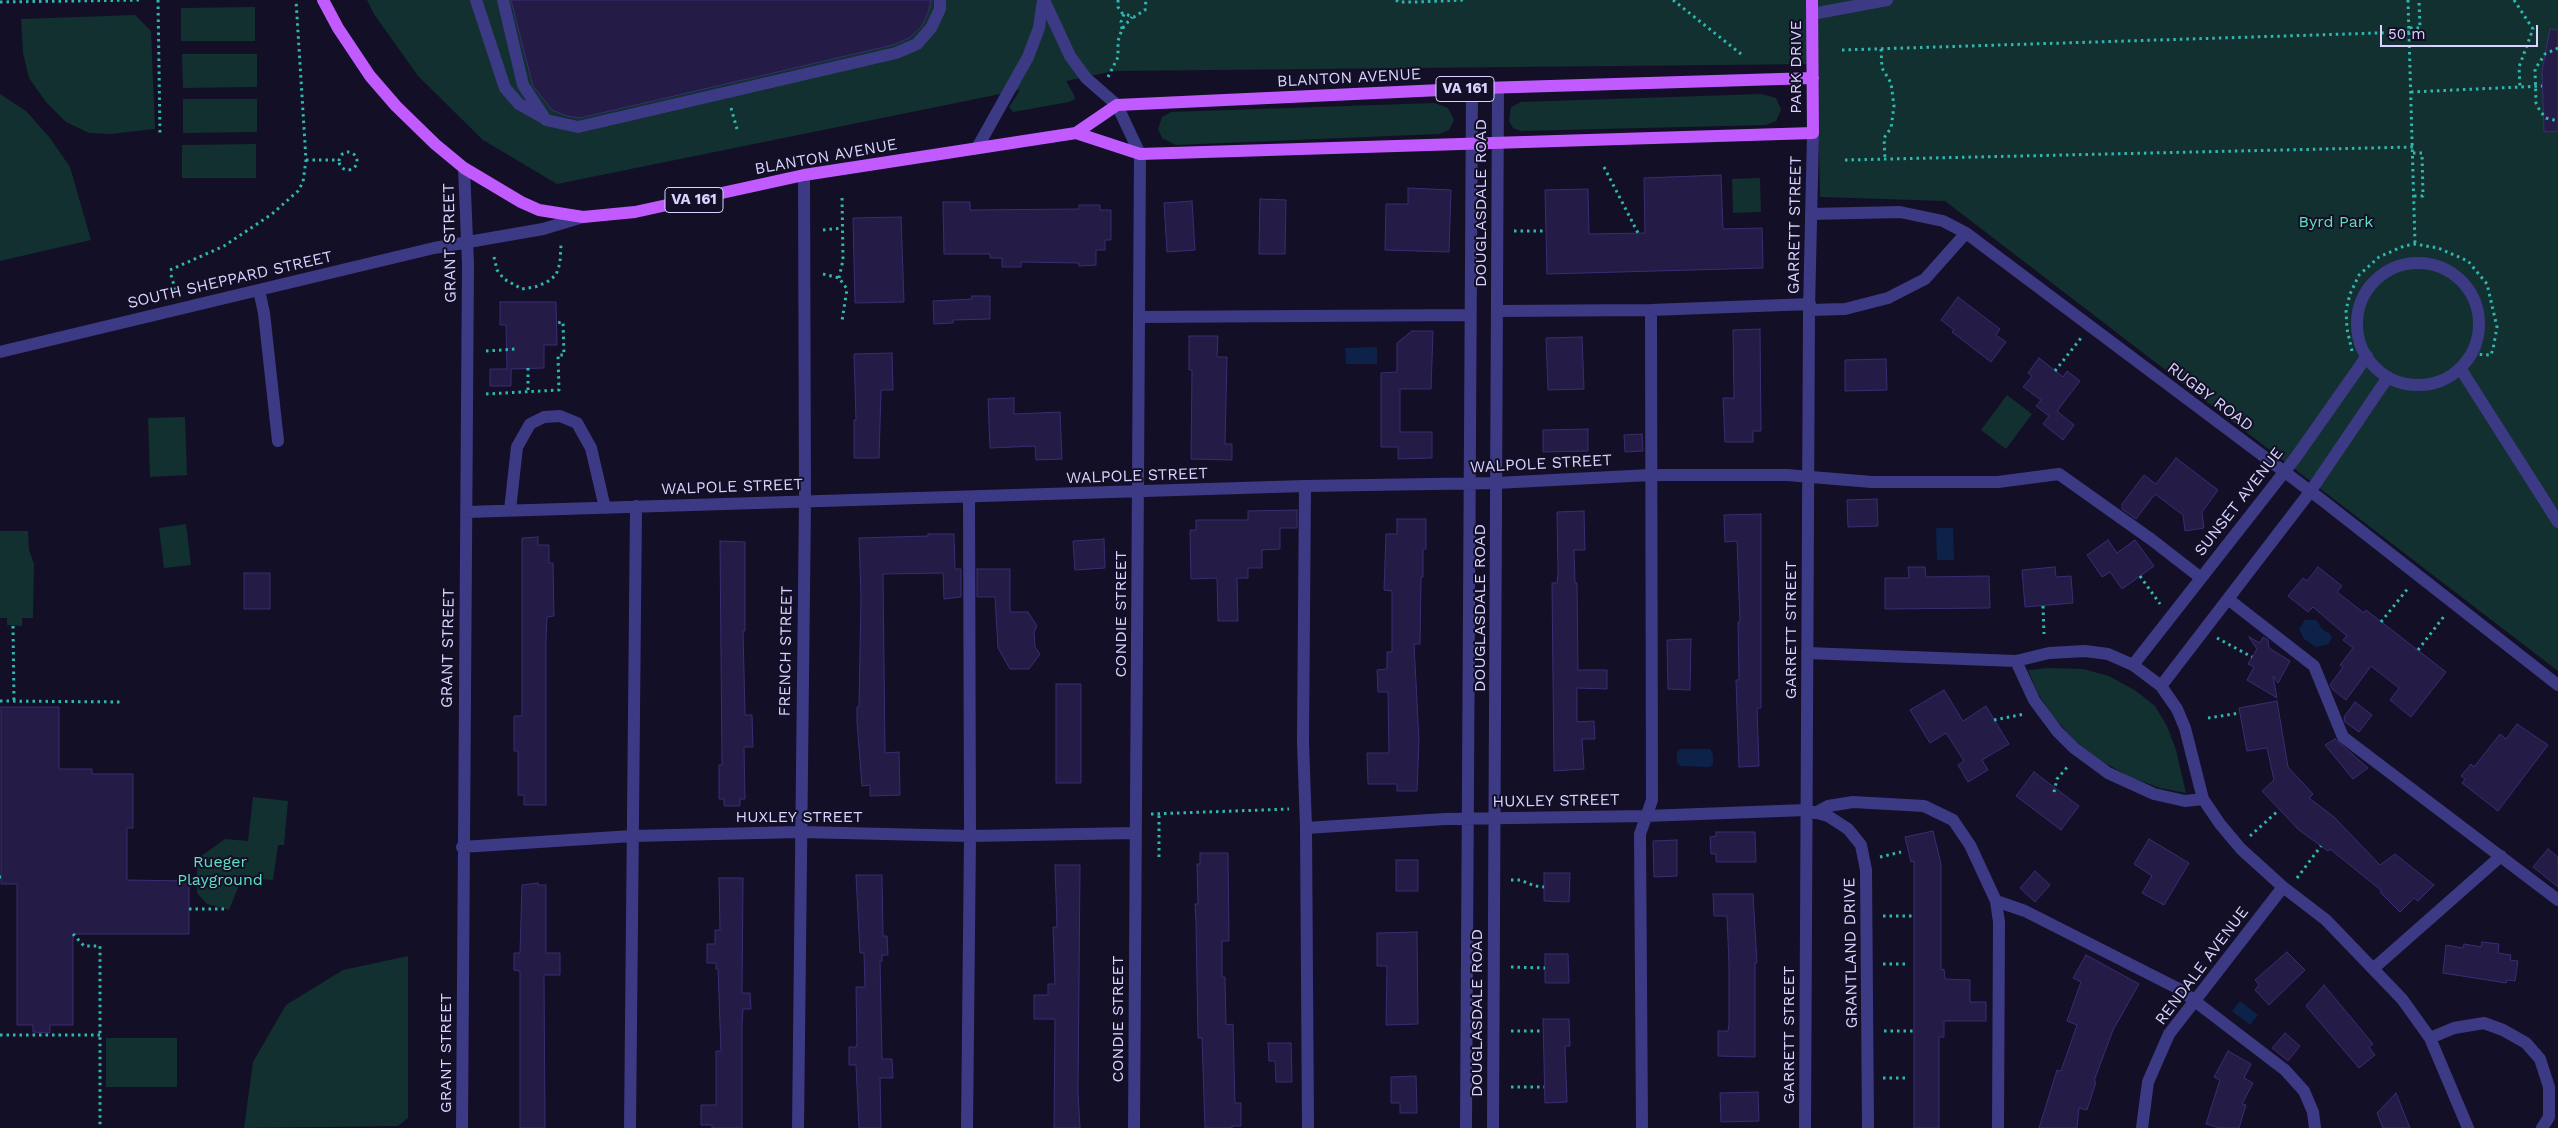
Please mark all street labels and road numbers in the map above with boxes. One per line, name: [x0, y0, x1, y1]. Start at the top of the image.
street label: PARK DRIVE: [1786, 20, 1806, 114]
street label: BLANTON AVENUE: [1276, 65, 1422, 91]
road number: VA 161: [1436, 76, 1494, 102]
street label: DOUGLASDALE ROAD: [1471, 119, 1491, 287]
street label: BLANTON AVENUE: [753, 135, 899, 179]
street label: GARRETT STREET: [1784, 156, 1806, 294]
street label: GRANT STREET: [439, 183, 461, 303]
road number: VA 161: [665, 188, 723, 212]
street label: SOUTH SHEPPARD STREET: [126, 247, 334, 313]
street label: RUGBY ROAD: [2163, 358, 2257, 436]
street label: SUNSET AVENUE: [2191, 444, 2287, 560]
street label: WALPOLE STREET: [1470, 451, 1612, 477]
street label: WALPOLE STREET: [1066, 464, 1208, 488]
street label: WALPOLE STREET: [661, 475, 803, 499]
street label: DOUGLASDALE ROAD: [1470, 524, 1490, 692]
street label: CONDIE STREET: [1111, 551, 1131, 677]
street label: GARRETT STREET: [1781, 561, 1801, 699]
street label: FRENCH STREET: [775, 585, 797, 717]
street label: GRANT STREET: [437, 588, 459, 708]
street label: HUXLEY STREET: [1492, 790, 1620, 812]
street label: HUXLEY STREET: [735, 807, 863, 827]
street label: GRANTLAND DRIVE: [1840, 878, 1862, 1028]
street label: RENDALE AVENUE: [2151, 903, 2253, 1029]
street label: DOUGLASDALE ROAD: [1467, 929, 1487, 1097]
street label: CONDIE STREET: [1108, 956, 1128, 1082]
street label: GARRETT STREET: [1779, 966, 1799, 1104]
street label: GRANT STREET: [436, 993, 456, 1113]

